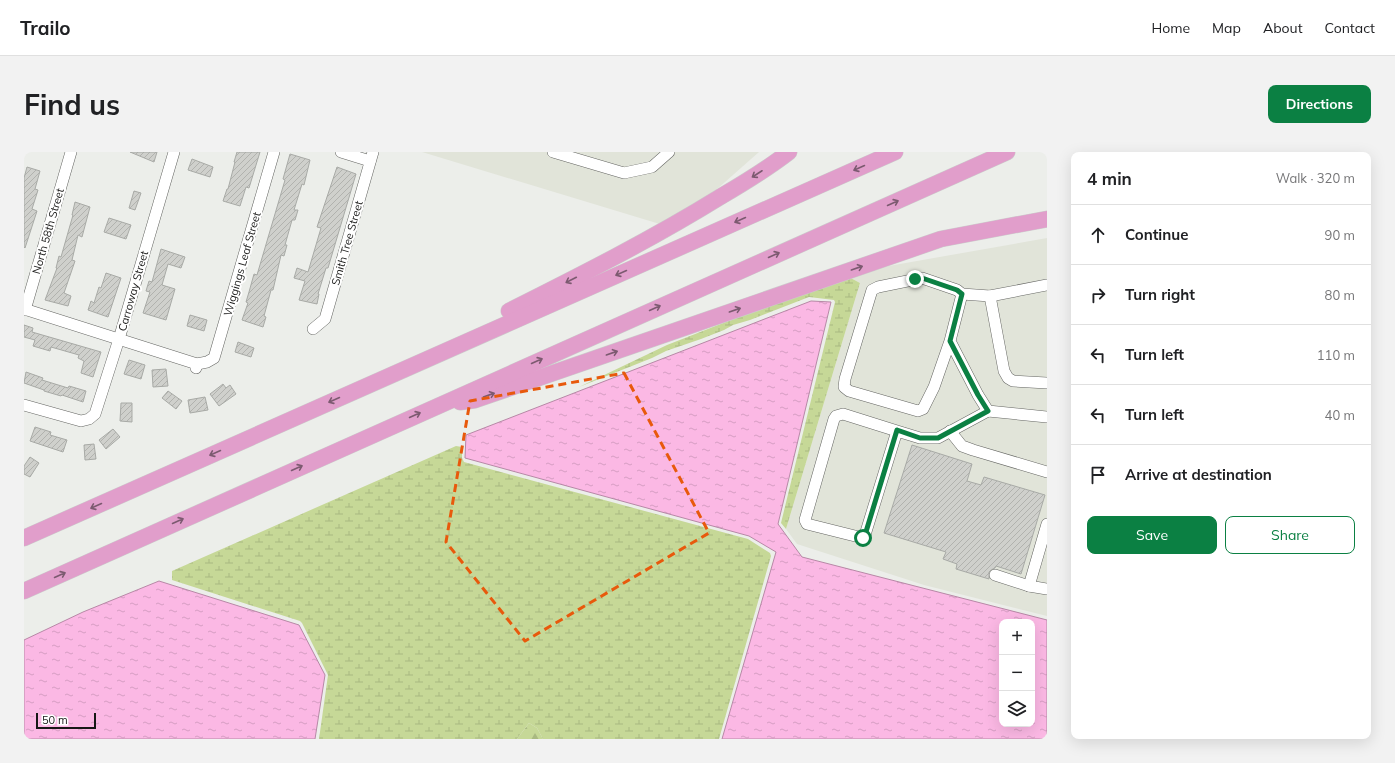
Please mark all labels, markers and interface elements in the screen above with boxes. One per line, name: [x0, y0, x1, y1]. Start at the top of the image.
text: Trailo: [20, 16, 71, 40]
text: Home: [1151, 19, 1190, 37]
text: Map: [1212, 19, 1241, 37]
text: About: [1263, 19, 1303, 37]
text: Contact: [1325, 19, 1375, 37]
button: Directions: [1268, 85, 1371, 123]
text: Find us: [24, 87, 120, 122]
one-way arrow: [854, 165, 866, 172]
text: 4 min: [1087, 168, 1132, 189]
text: Walk · 320 m: [1276, 170, 1355, 186]
one-way arrow: [751, 171, 763, 179]
street label: North 58th Street: [29, 186, 67, 276]
one-way arrow: [887, 198, 899, 206]
street label: Smith Tree Street: [328, 199, 366, 287]
street label: Wiggings Leaf Street: [220, 210, 264, 318]
one-way arrow: [735, 217, 747, 224]
icon: ahead: [1087, 224, 1109, 246]
text: Continue: [1125, 225, 1188, 244]
text: 90 m: [1325, 227, 1355, 243]
street label: Carroway Street: [115, 249, 151, 333]
one-way arrow: [768, 251, 780, 259]
one-way arrow: [851, 263, 863, 271]
one-way arrow: [616, 270, 628, 277]
route end: [906, 270, 924, 288]
one-way arrow: [565, 277, 577, 284]
icon: right: [1087, 284, 1109, 306]
text: Turn right: [1125, 285, 1195, 304]
text: 80 m: [1325, 287, 1355, 303]
one-way arrow: [649, 304, 661, 311]
one-way arrow: [728, 306, 741, 313]
icon: left: [1087, 344, 1109, 366]
text: Turn left: [1125, 345, 1184, 364]
text: 110 m: [1317, 347, 1355, 363]
one-way arrow: [605, 348, 617, 356]
one-way arrow: [530, 357, 542, 364]
one-way arrow: [482, 391, 495, 398]
one-way arrow: [328, 397, 340, 404]
icon: left: [1087, 404, 1109, 426]
text: Turn left: [1125, 405, 1184, 424]
text: 40 m: [1325, 407, 1355, 423]
one-way arrow: [409, 411, 421, 418]
one-way arrow: [209, 450, 221, 457]
one-way arrow: [290, 464, 302, 471]
icon: arrive: [1087, 464, 1109, 486]
text: Arrive at destination: [1125, 465, 1272, 484]
one-way arrow: [91, 503, 103, 510]
button: Save: [1087, 516, 1217, 554]
button: Share: [1225, 516, 1355, 554]
one-way arrow: [172, 517, 184, 525]
route start: [854, 529, 872, 547]
one-way arrow: [53, 570, 65, 578]
map controls: [999, 619, 1035, 727]
button: +: [999, 619, 1035, 655]
button: −: [999, 655, 1035, 691]
button: layers: [999, 691, 1035, 727]
scale bar: [36, 711, 96, 730]
text: 50 m: [42, 713, 68, 727]

